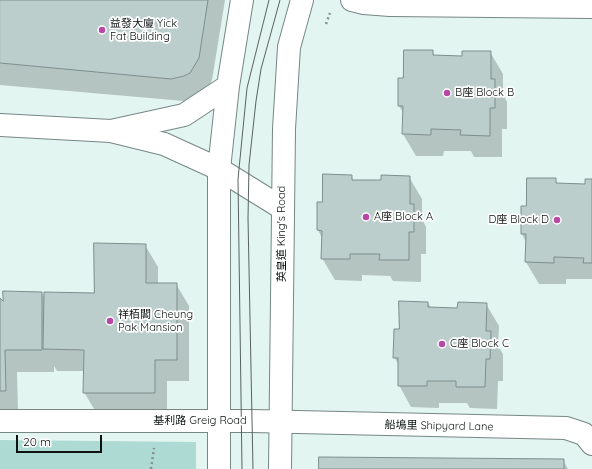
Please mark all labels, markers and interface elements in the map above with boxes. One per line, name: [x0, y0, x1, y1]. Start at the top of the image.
place label: 益發大廈 Yick Fat Building: [110, 17, 177, 43]
marker: 益發大廈 Yick Fat Building: [97, 25, 107, 35]
place label: B座 Block B: [455, 86, 514, 100]
marker: B座 Block B: [442, 88, 452, 98]
street label: 英皇道 King's Road: [275, 186, 289, 282]
place label: A座 Block A: [374, 210, 433, 224]
marker: A座 Block A: [361, 212, 371, 222]
place label: D座 Block D: [488, 213, 549, 227]
marker: D座 Block D: [552, 215, 562, 225]
place label: 祥栢閣 Cheung Pak Mansion: [118, 308, 193, 334]
marker: 祥栢閣 Cheung Pak Mansion: [105, 316, 115, 326]
place label: C座 Block C: [450, 337, 509, 351]
marker: C座 Block C: [437, 339, 447, 349]
street label: 基利路 Greig Road: [153, 414, 247, 428]
street label: 船塢里 Shipyard Lane: [384, 418, 494, 434]
scale bar: [18, 427, 104, 453]
text: 20 m: [23, 434, 51, 449]

